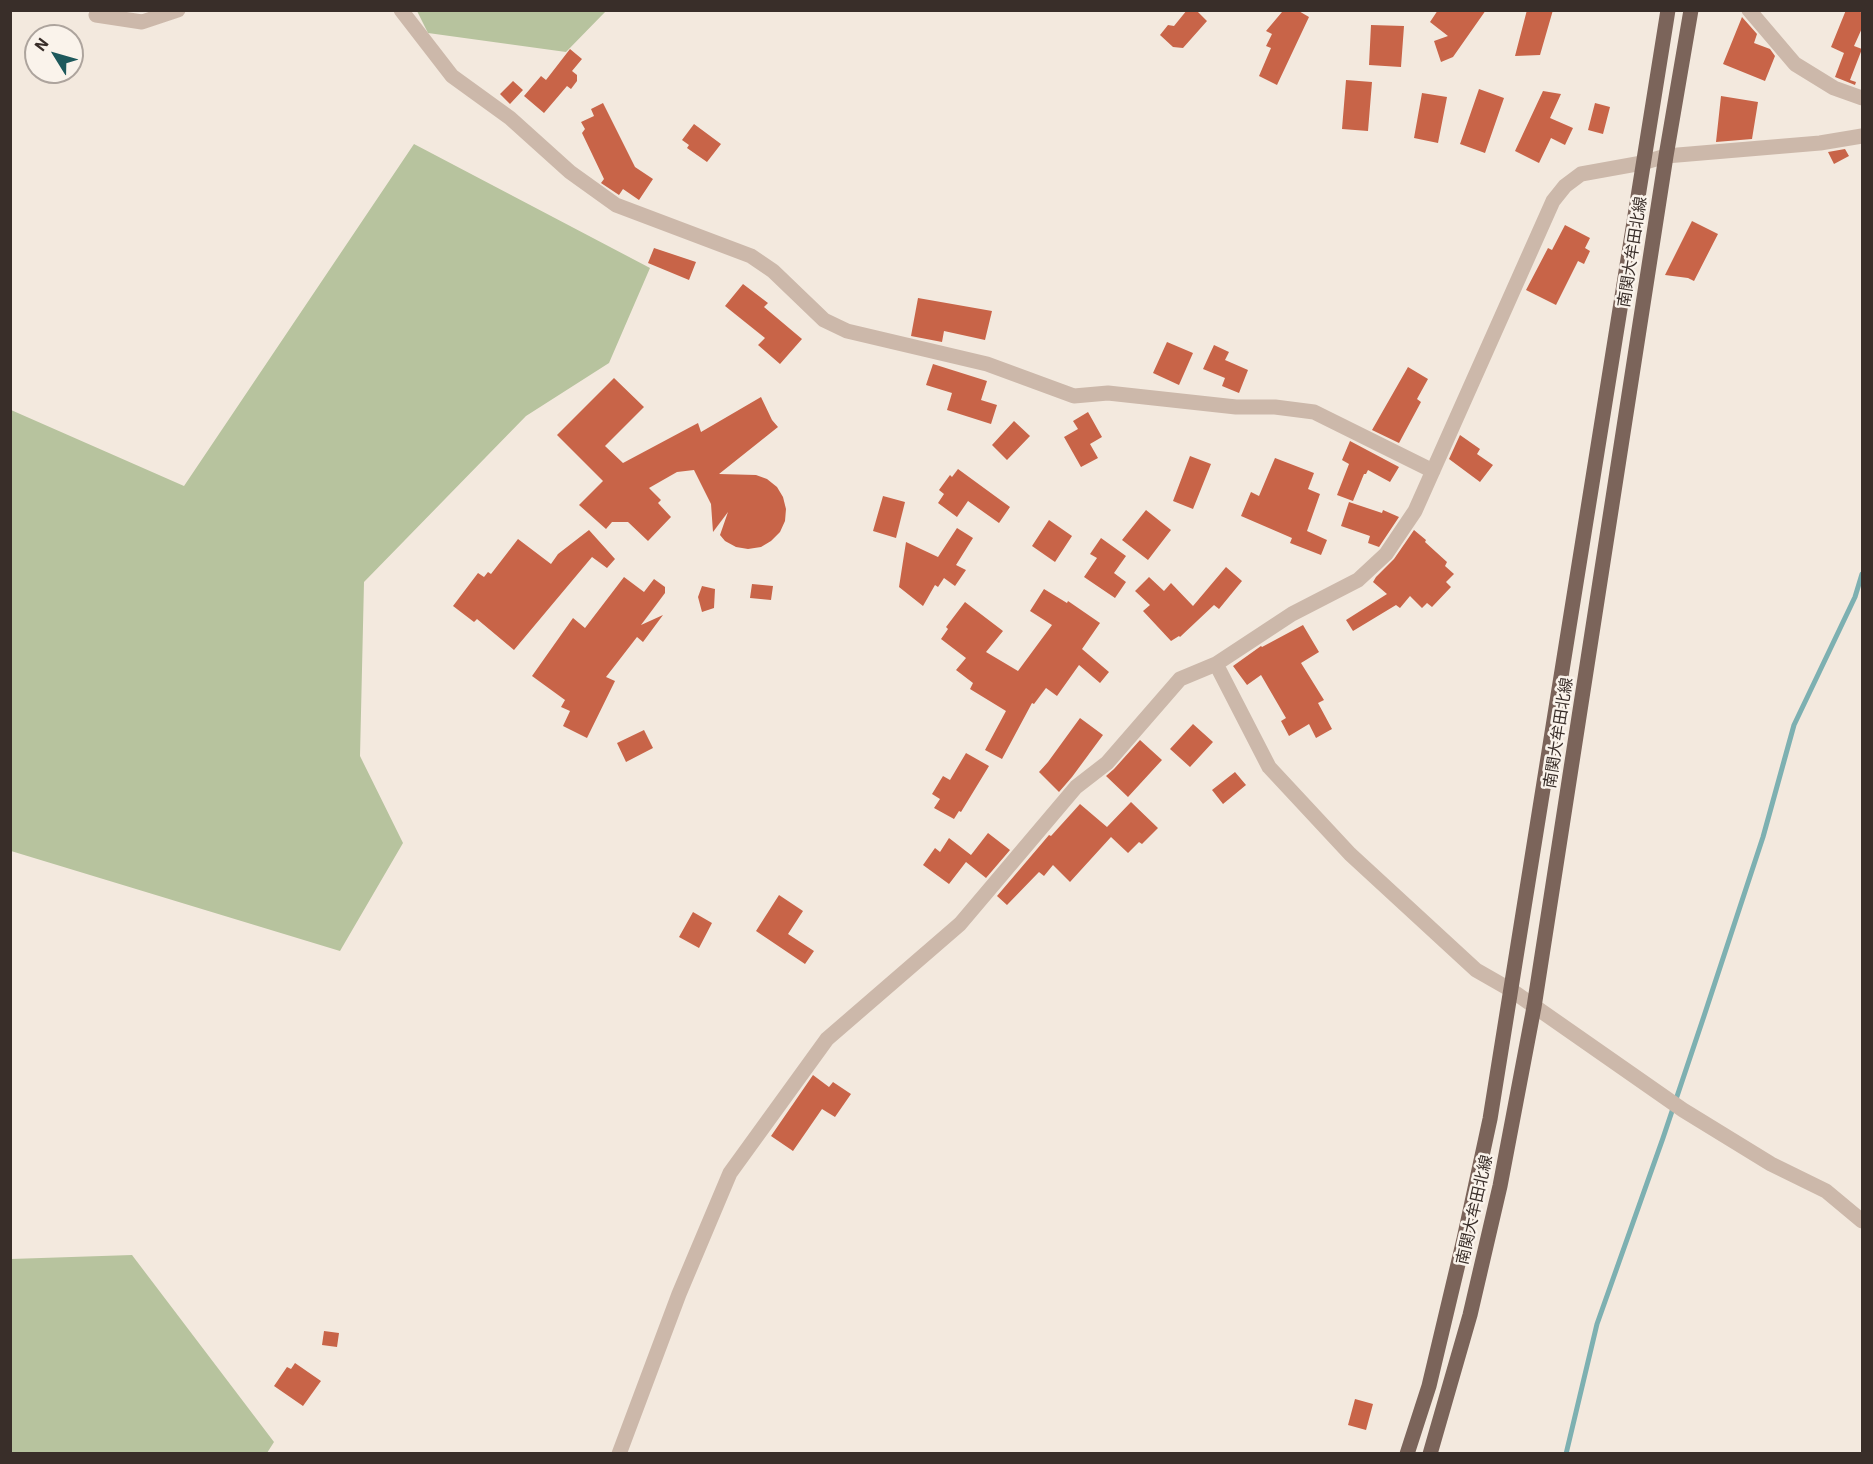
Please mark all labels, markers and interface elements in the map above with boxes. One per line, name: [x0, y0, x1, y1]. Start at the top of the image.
north arrow: [24, 24, 84, 84]
text: N: [30, 34, 53, 55]
street label: 南関大牟田北線: [1615, 195, 1651, 309]
street label: 南関大牟田北線: [1541, 676, 1577, 790]
street label: 南関大牟田北線: [1453, 1153, 1497, 1267]

